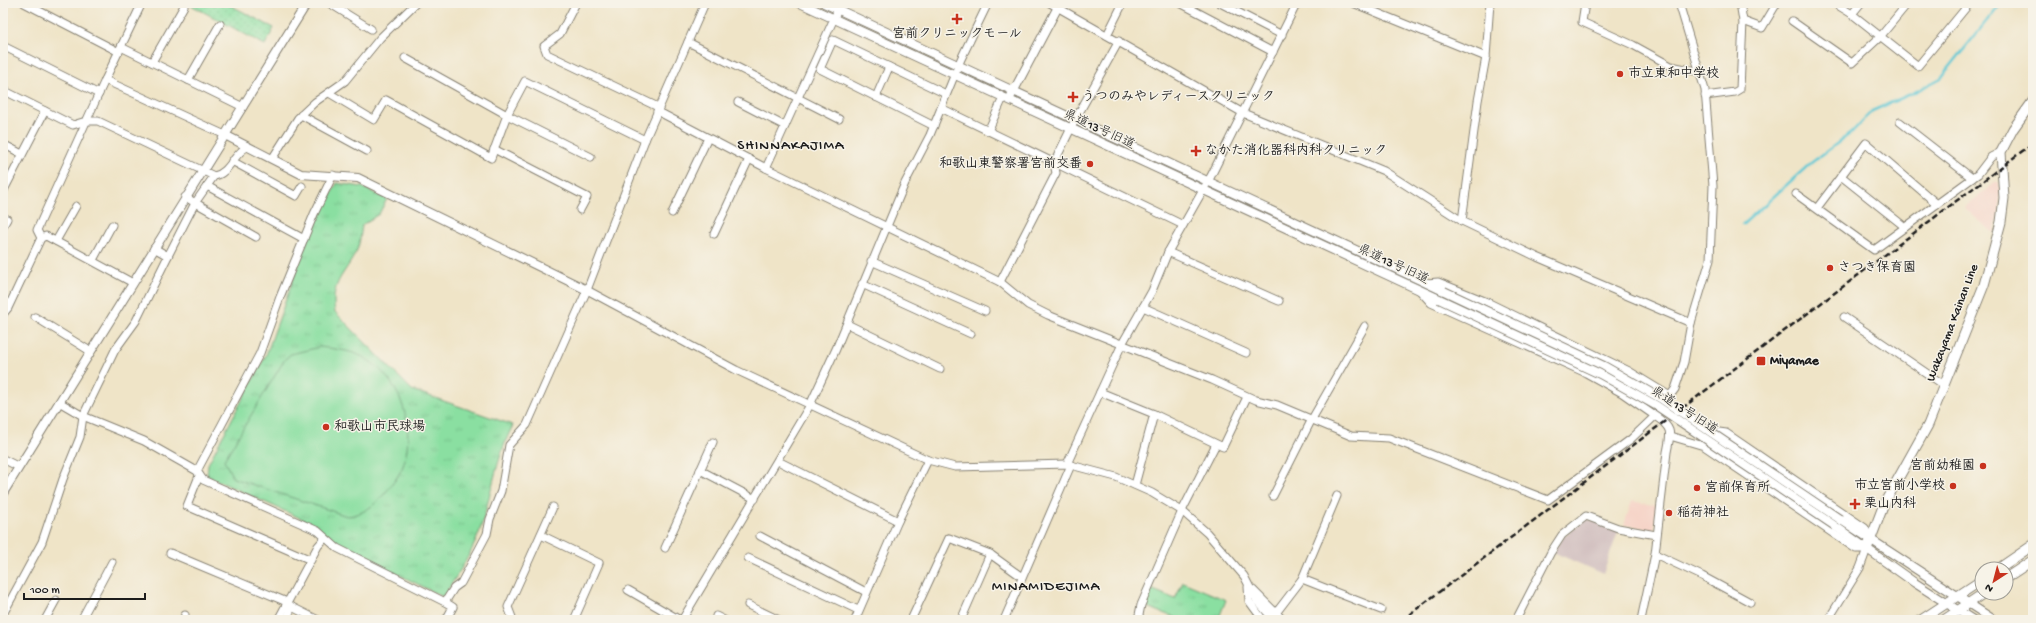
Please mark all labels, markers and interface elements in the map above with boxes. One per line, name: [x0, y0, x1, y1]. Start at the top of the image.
marker: 宮前クリニックモール: [951, 13, 963, 25]
place label: 宮前クリニックモール: [892, 26, 1022, 42]
place label: 市立東和中学校: [1628, 66, 1719, 82]
marker: 市立東和中学校: [1615, 69, 1625, 79]
place label: うつのみやレディースクリニック: [1082, 90, 1275, 105]
marker: うつのみやレディースクリニック: [1067, 91, 1079, 103]
street label: 県道13号旧道: [1061, 106, 1137, 153]
district label: SHINNAKAJIMA: [737, 137, 845, 155]
place label: なかた消化器科内科クリニック: [1205, 143, 1387, 159]
marker: なかた消化器科内科クリニック: [1190, 145, 1202, 157]
place label: 和歌山東警察署宮前交番: [939, 156, 1082, 172]
marker: 和歌山東警察署宮前交番: [1085, 159, 1095, 169]
street label: 県道13号旧道: [1355, 241, 1431, 288]
place label: さつき保育園: [1838, 260, 1916, 276]
street label: Wakayama Kainan Line: [1924, 262, 1982, 384]
marker: さつき保育園: [1825, 263, 1835, 273]
place label: Miyamae: [1770, 354, 1820, 369]
marker: Miyamae: [1755, 355, 1767, 367]
street label: 県道13号旧道: [1648, 383, 1721, 438]
place label: 和歌山市民球場: [334, 419, 425, 435]
marker: 和歌山市民球場: [321, 422, 331, 432]
place label: 宮前幼稚園: [1910, 458, 1975, 474]
marker: 宮前幼稚園: [1978, 461, 1988, 471]
place label: 市立宮前小学校: [1854, 478, 1945, 494]
place label: 宮前保育所: [1705, 480, 1770, 496]
marker: 市立宮前小学校: [1948, 481, 1958, 491]
marker: 宮前保育所: [1692, 483, 1702, 493]
place label: 栗山内科: [1864, 496, 1917, 512]
marker: 栗山内科: [1849, 498, 1861, 510]
place label: 稲荷神社: [1677, 505, 1729, 521]
marker: 稲荷神社: [1664, 508, 1674, 518]
north arrow: [1974, 561, 2014, 601]
scale bar: [24, 575, 145, 601]
district label: MINAMIDEJIMA: [992, 578, 1100, 596]
text: N: [1983, 581, 1996, 594]
text: 100 m: [29, 584, 60, 598]

